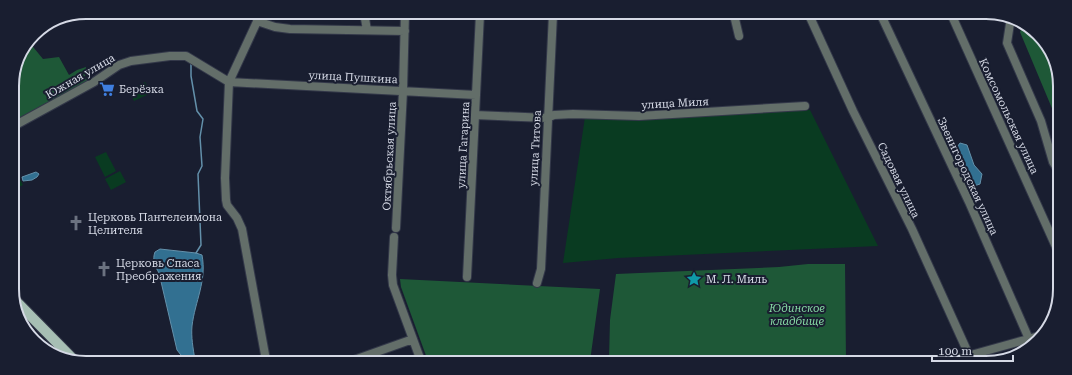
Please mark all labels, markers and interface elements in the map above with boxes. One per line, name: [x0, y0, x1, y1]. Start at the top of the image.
street label: Южная улица: [43, 51, 117, 102]
street label: Комсомольская улица: [976, 56, 1041, 176]
street label: улица Пушкина: [308, 69, 398, 86]
supermarket icon: Берёзка: [98, 80, 116, 98]
place label: Берёзка: [119, 83, 164, 96]
street label: улица Миля: [641, 95, 709, 112]
street label: Октябрьская улица: [380, 101, 399, 211]
street label: улица Гагарина: [455, 101, 472, 189]
street label: улица Титова: [527, 110, 544, 186]
street label: Звенигородская улица: [934, 115, 1001, 237]
street label: Садовая улица: [875, 140, 922, 220]
place label: Церковь Пантелеимона Целителя: [88, 211, 222, 237]
church icon: Церковь Пантелеимона Целителя: [67, 214, 85, 232]
place label: Церковь Спаса Преображения: [116, 257, 201, 283]
church icon: Церковь Спаса Преображения: [95, 260, 113, 278]
place icon: М. Л. Миль: [685, 270, 703, 288]
place label: М. Л. Миль: [706, 273, 767, 286]
park label: Юдинское кладбище: [768, 302, 825, 328]
scale bar: [932, 337, 1013, 363]
text: 100 m: [938, 344, 972, 358]

